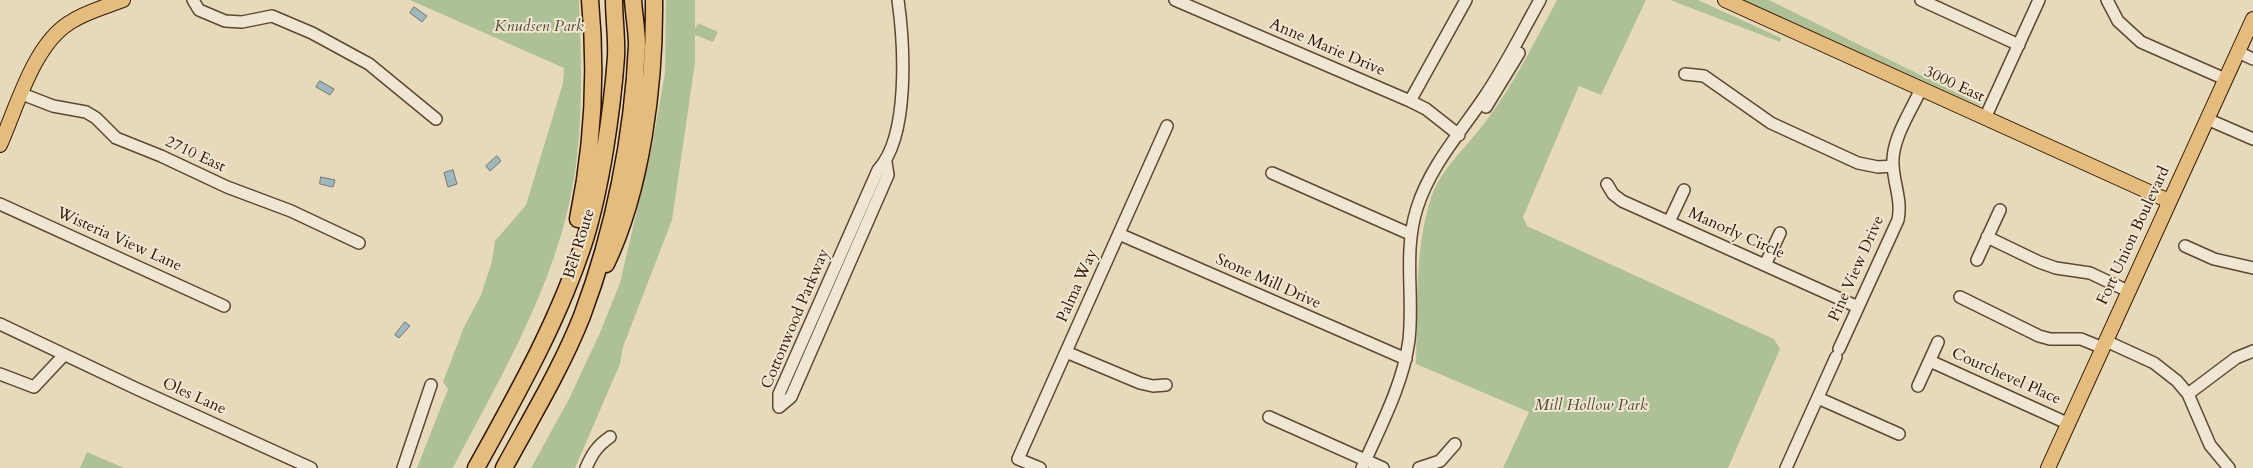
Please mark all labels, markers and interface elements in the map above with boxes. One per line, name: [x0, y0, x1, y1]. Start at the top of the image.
street label: Anne Marie Drive: [1266, 15, 1388, 81]
park label: Knudsen Park: [494, 17, 584, 37]
street label: 3000 East: [1921, 63, 1987, 107]
street label: 2710 East: [162, 133, 228, 177]
street label: Fort Union Boulevard: [2093, 164, 2175, 308]
street label: Wisteria View Lane: [53, 204, 185, 276]
street label: Manorly Circle: [1685, 204, 1787, 264]
street label: Belt Route: [560, 207, 600, 281]
street label: Pine View Drive: [1825, 213, 1889, 325]
street label: Cottonwood Parkway: [758, 246, 834, 392]
street label: Palma Way: [1053, 246, 1103, 326]
street label: Stone Mill Drive: [1212, 250, 1324, 314]
street label: Courchevel Place: [1948, 344, 2064, 410]
street label: Oles Lane: [159, 374, 229, 420]
park label: Mill Hollow Park: [1534, 396, 1648, 416]

